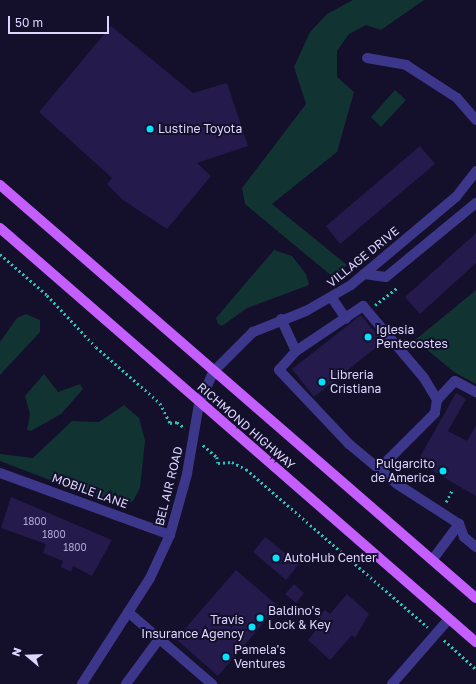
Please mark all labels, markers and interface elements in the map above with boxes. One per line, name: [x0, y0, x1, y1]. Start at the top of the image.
scale bar: [10, 8, 111, 34]
text: 50 m: [15, 15, 43, 30]
place label: Lustine Toyota: [158, 122, 242, 136]
marker: Lustine Toyota: [145, 124, 155, 134]
street label: VILLAGE DRIVE: [324, 224, 402, 290]
place label: Iglesia Pentecostes: [376, 323, 448, 351]
marker: Iglesia Pentecostes: [363, 332, 373, 342]
place label: Libreria Cristiana: [330, 368, 381, 396]
marker: Libreria Cristiana: [317, 377, 327, 387]
street label: RICHMOND HIGHWAY: [194, 380, 298, 472]
street label: BEL AIR ROAD: [152, 445, 186, 527]
place label: Pulgarcito de America: [371, 457, 435, 485]
marker: Pulgarcito de America: [438, 466, 448, 476]
street label: MOBILE LANE: [50, 471, 130, 511]
house number: 1800: [23, 516, 47, 528]
house number: 1800: [42, 529, 66, 541]
house number: 1800: [63, 542, 87, 554]
place label: AutoHub Center: [284, 551, 377, 565]
marker: AutoHub Center: [271, 553, 281, 563]
place label: Baldino's Lock & Key: [268, 604, 331, 632]
place label: Travis Insurance Agency: [141, 613, 244, 641]
marker: Baldino's Lock & Key: [255, 613, 265, 623]
marker: Travis Insurance Agency: [247, 622, 257, 632]
north arrow: [8, 636, 48, 676]
place label: Pamela's Ventures: [234, 643, 286, 671]
text: N: [9, 646, 24, 658]
marker: Pamela's Ventures: [221, 652, 231, 662]

